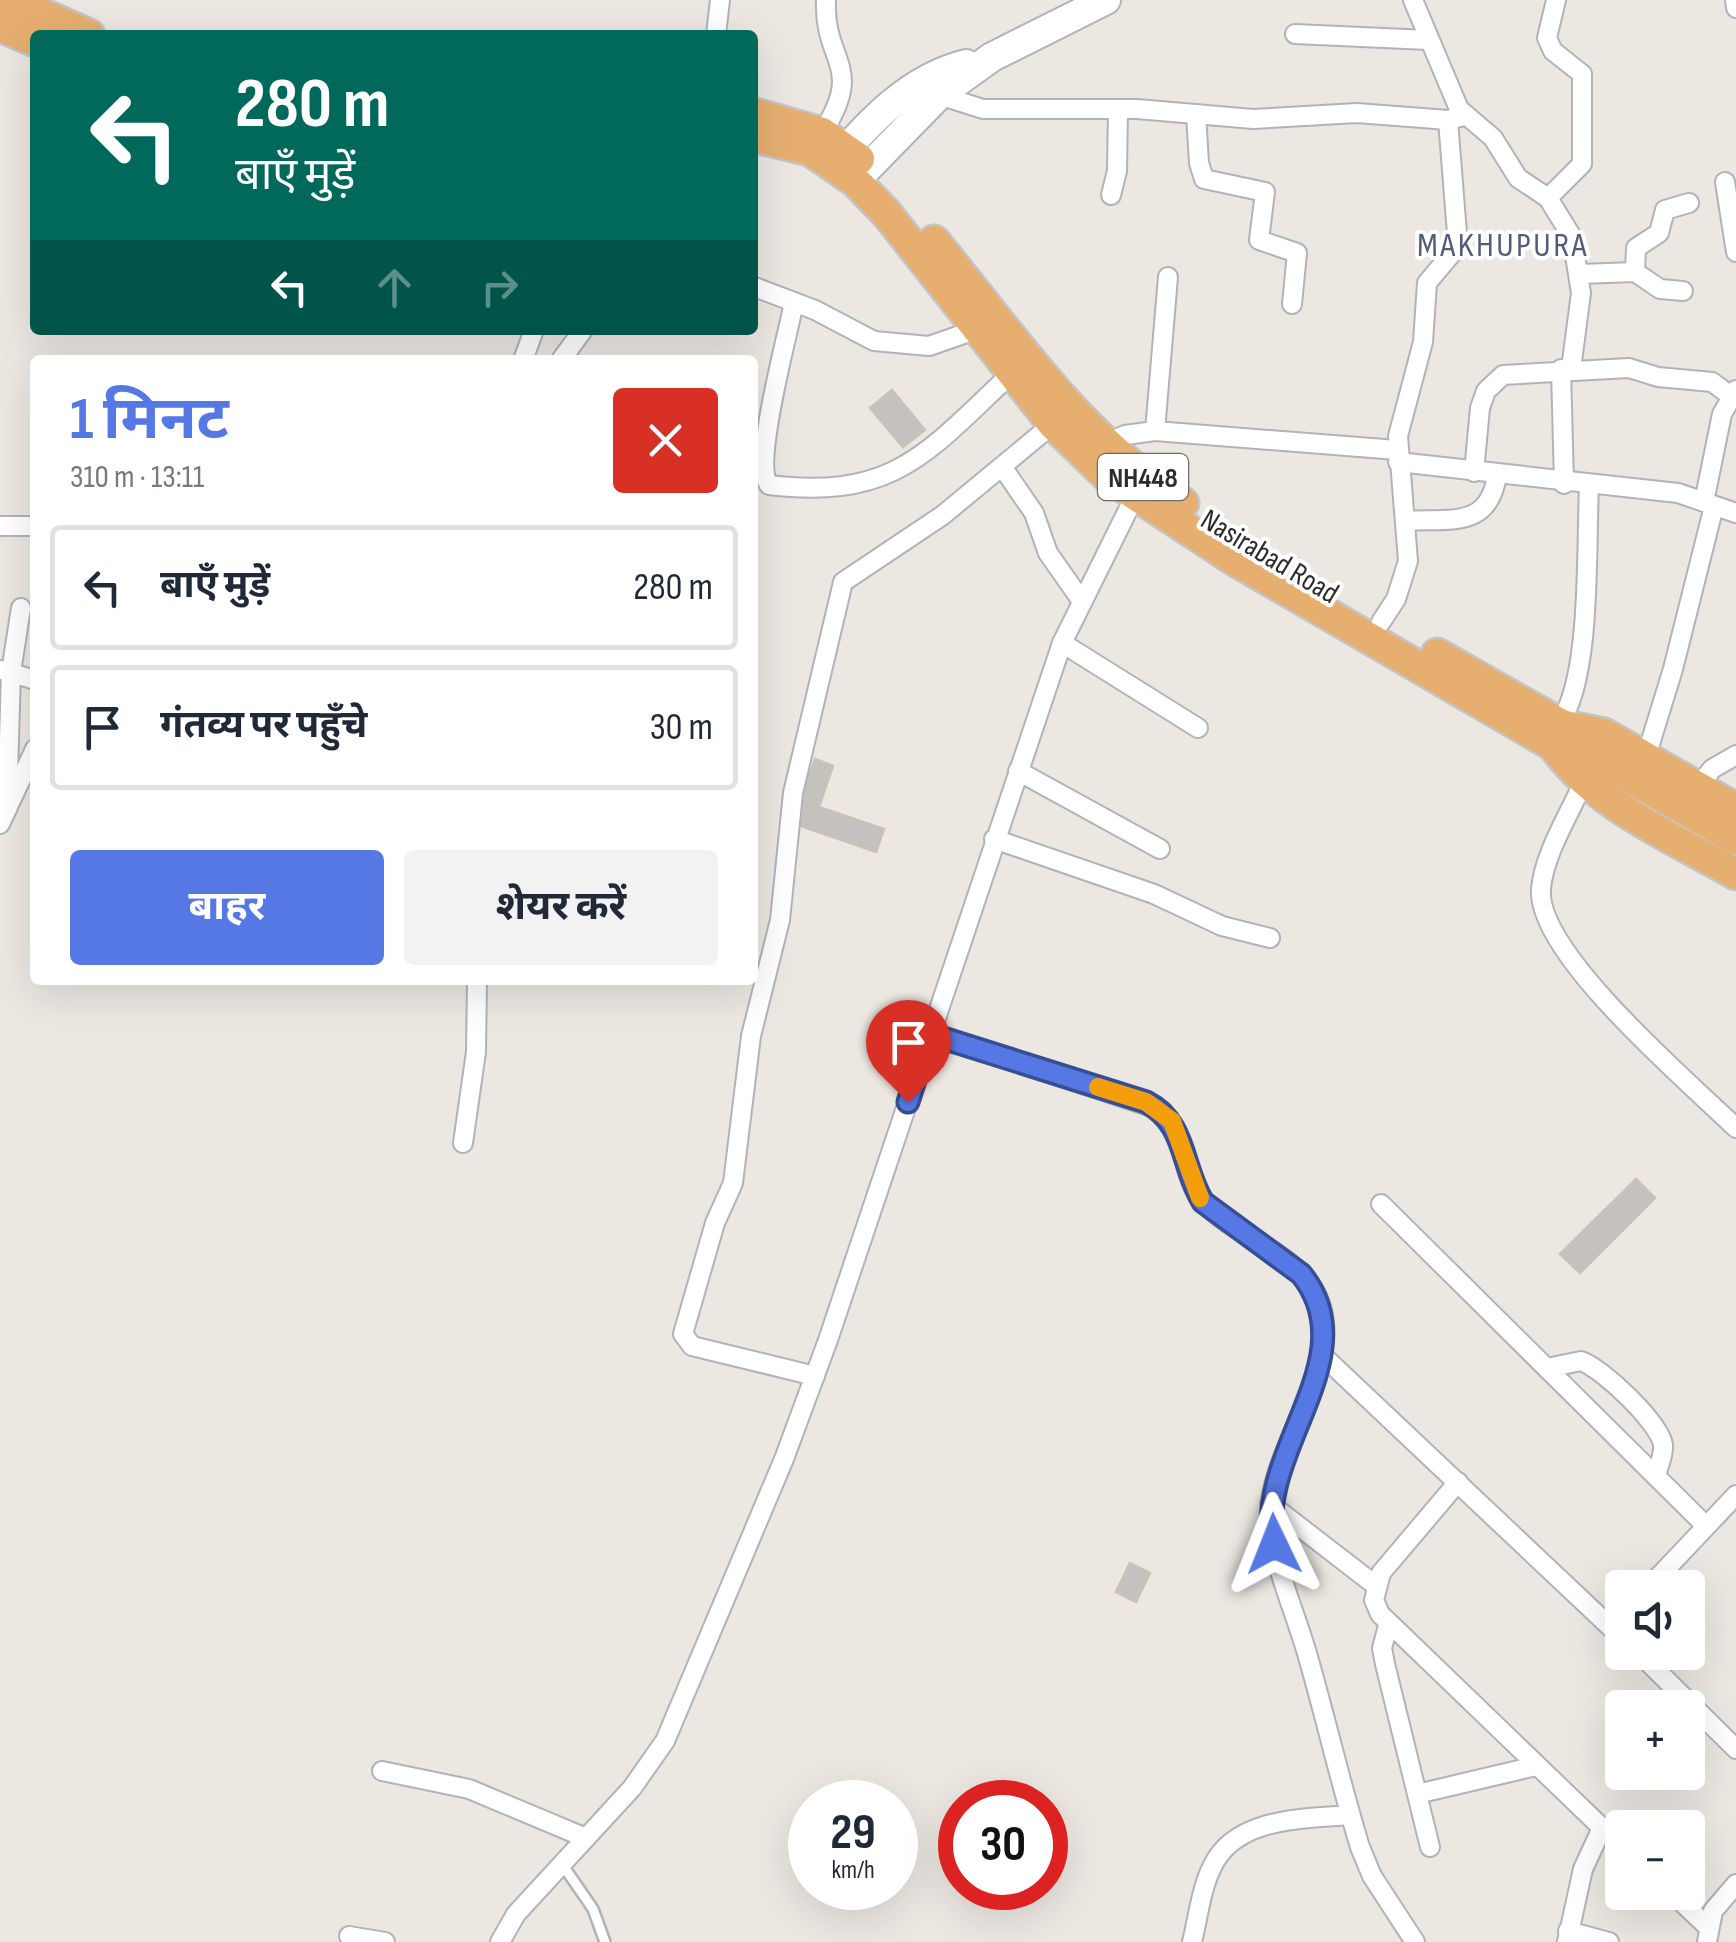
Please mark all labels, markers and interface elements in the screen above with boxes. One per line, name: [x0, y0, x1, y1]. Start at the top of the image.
text: 280 m: [235, 63, 389, 147]
icon: left: [70, 70, 200, 200]
text: बाएँ मुड़ें: [235, 148, 355, 203]
district label: MAKHUPURA: [1417, 224, 1589, 267]
icon: left: [262, 260, 317, 315]
icon: ahead: [367, 260, 422, 315]
icon: right: [472, 260, 527, 315]
text: 1 मिनट: [70, 384, 229, 456]
button: close: [613, 388, 718, 493]
road number: NH448: [1098, 454, 1188, 500]
text: 310 m · 13:11: [70, 458, 204, 497]
street label: Nasirabad Road: [1194, 502, 1345, 612]
icon: left: [75, 560, 130, 615]
text: बाएँ मुड़ें: [160, 563, 270, 608]
text: 280 m: [633, 565, 713, 610]
icon: arrive: [75, 700, 130, 755]
text: गंतव्य पर पहुँचे: [160, 703, 367, 748]
text: 30 m: [650, 705, 713, 750]
button: बाहर: [70, 850, 384, 965]
button: शेयर करें: [404, 850, 718, 965]
pin: [866, 1000, 951, 1103]
icon: arrive: [881, 1015, 936, 1070]
position arrow: [1222, 1492, 1326, 1596]
map controls: [1605, 1570, 1705, 1910]
button: sound: [1605, 1570, 1705, 1670]
button: +: [1605, 1690, 1705, 1790]
speed limit sign: 30: [938, 1780, 1068, 1910]
text: 29: [830, 1803, 876, 1863]
button: −: [1605, 1810, 1705, 1910]
text: km/h: [831, 1855, 875, 1886]

